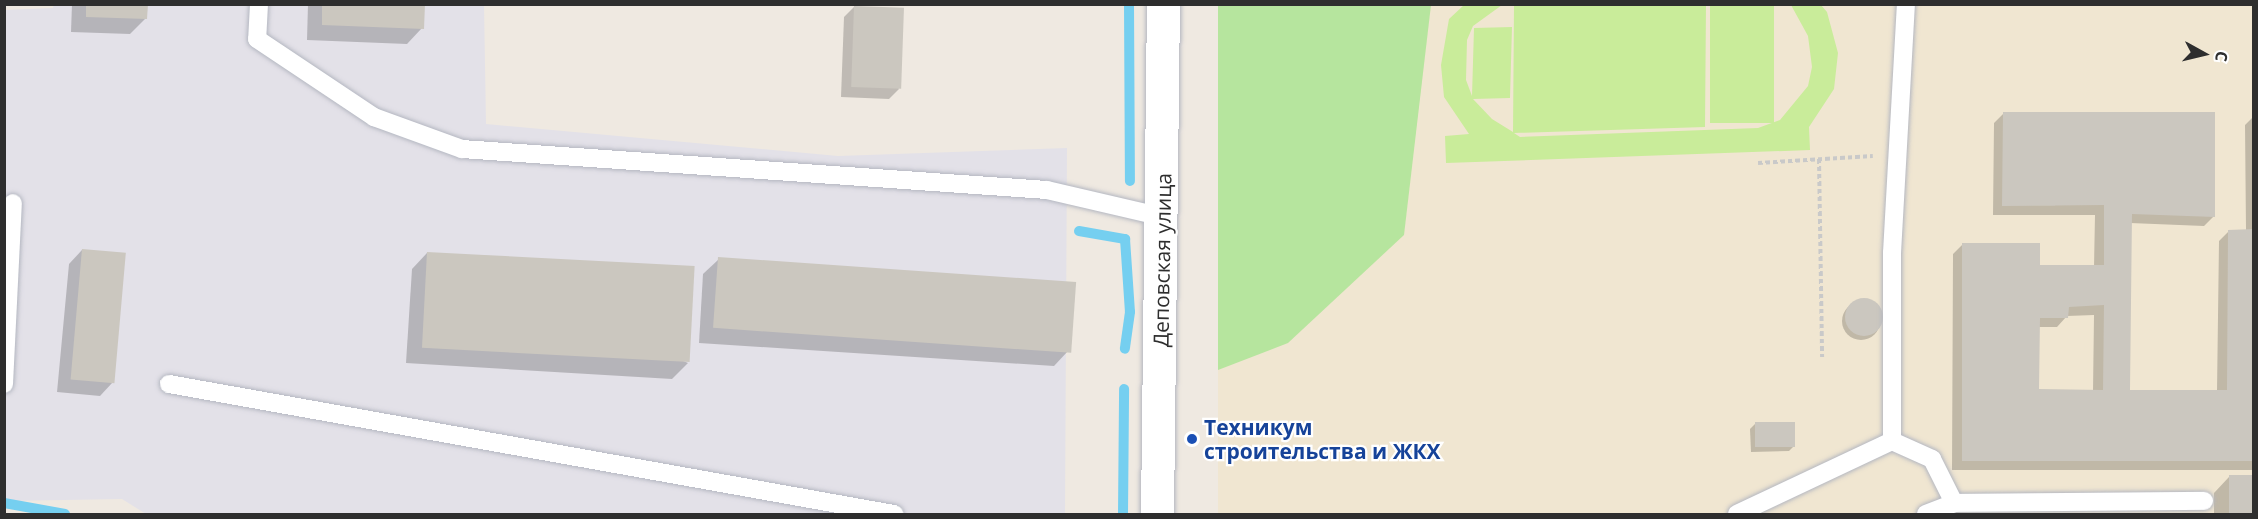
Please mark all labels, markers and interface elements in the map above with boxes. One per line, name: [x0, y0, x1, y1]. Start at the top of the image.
north arrow: [2174, 24, 2234, 84]
text: С: [2210, 50, 2233, 63]
street label: Деповская улица: [1148, 173, 1176, 347]
place label: Техникум строительства и ЖКХ: [1204, 414, 1441, 464]
marker: Техникум строительства и ЖКХ: [1185, 432, 1199, 446]

